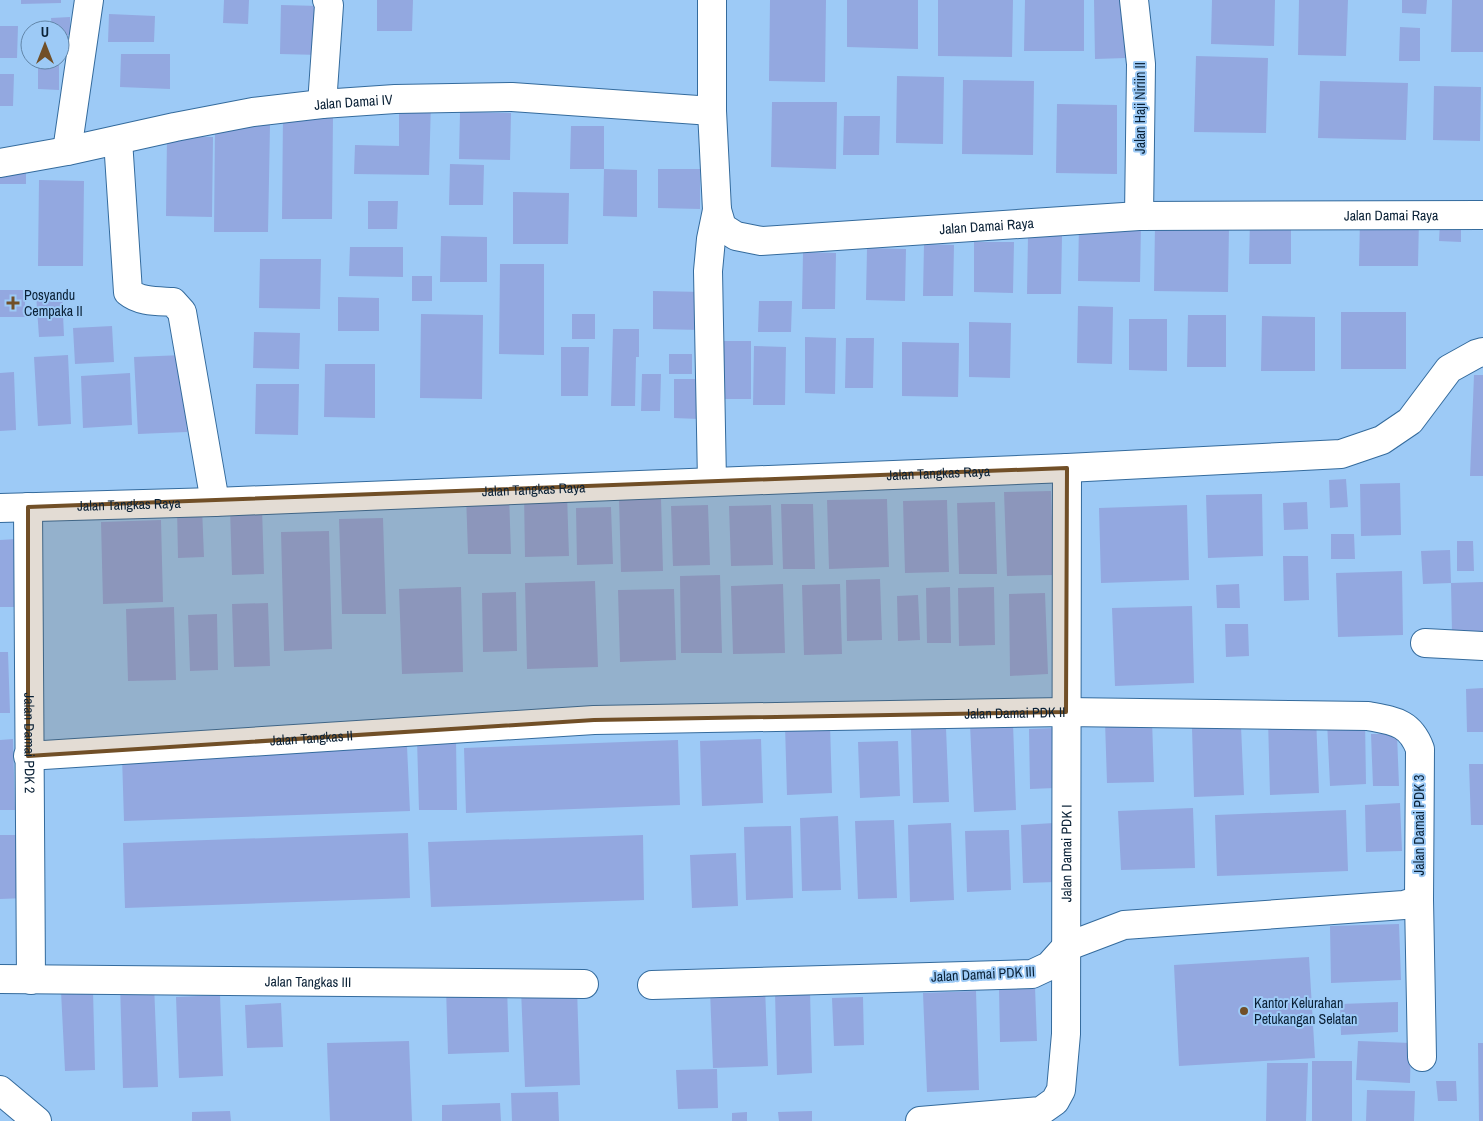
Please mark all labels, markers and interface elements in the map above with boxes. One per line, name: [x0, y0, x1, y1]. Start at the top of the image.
north arrow: [20, 20, 70, 70]
text: U: [41, 23, 49, 41]
street label: Jalan Haji Niriin II: [1131, 62, 1149, 154]
street label: Jalan Damai IV: [313, 90, 393, 114]
street label: Jalan Damai Raya: [1344, 206, 1439, 224]
street label: Jalan Damai Raya: [939, 214, 1035, 238]
place label: Posyandu Cempaka II: [24, 286, 83, 320]
marker: Posyandu Cempaka II: [6, 296, 20, 310]
street label: Jalan Tangkas Raya: [886, 462, 991, 484]
street label: Jalan Tangkas Raya: [482, 478, 586, 500]
street label: Jalan Tangkas Raya: [77, 494, 182, 515]
street label: Jalan Damai PDK 2: [20, 692, 39, 794]
street label: Jalan Damai PDK II: [964, 703, 1065, 723]
street label: Jalan Tangkas II: [269, 726, 353, 750]
street label: Jalan Damai PDK 3: [1410, 775, 1428, 875]
street label: Jalan Damai PDK I: [1057, 804, 1075, 902]
street label: Jalan Damai PDK III: [931, 962, 1035, 986]
street label: Jalan Tangkas III: [265, 972, 351, 991]
place label: Kantor Kelurahan Petukangan Selatan: [1254, 994, 1357, 1028]
marker: Kantor Kelurahan Petukangan Selatan: [1238, 1005, 1250, 1017]

